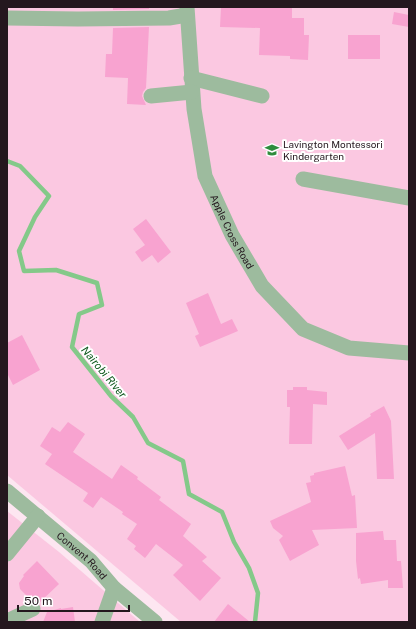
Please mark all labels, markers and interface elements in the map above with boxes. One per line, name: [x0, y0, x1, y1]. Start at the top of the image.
place label: Lavington Montessori Kindergarten: [283, 138, 383, 162]
school or university icon: Lavington Montessori Kindergarten: [264, 142, 280, 158]
street label: Apple Cross Road: [208, 192, 257, 271]
water label: Nairobi River: [79, 344, 130, 401]
street label: Convent Road: [54, 529, 110, 582]
scale bar: [18, 587, 129, 613]
text: 50 m: [24, 594, 52, 608]

